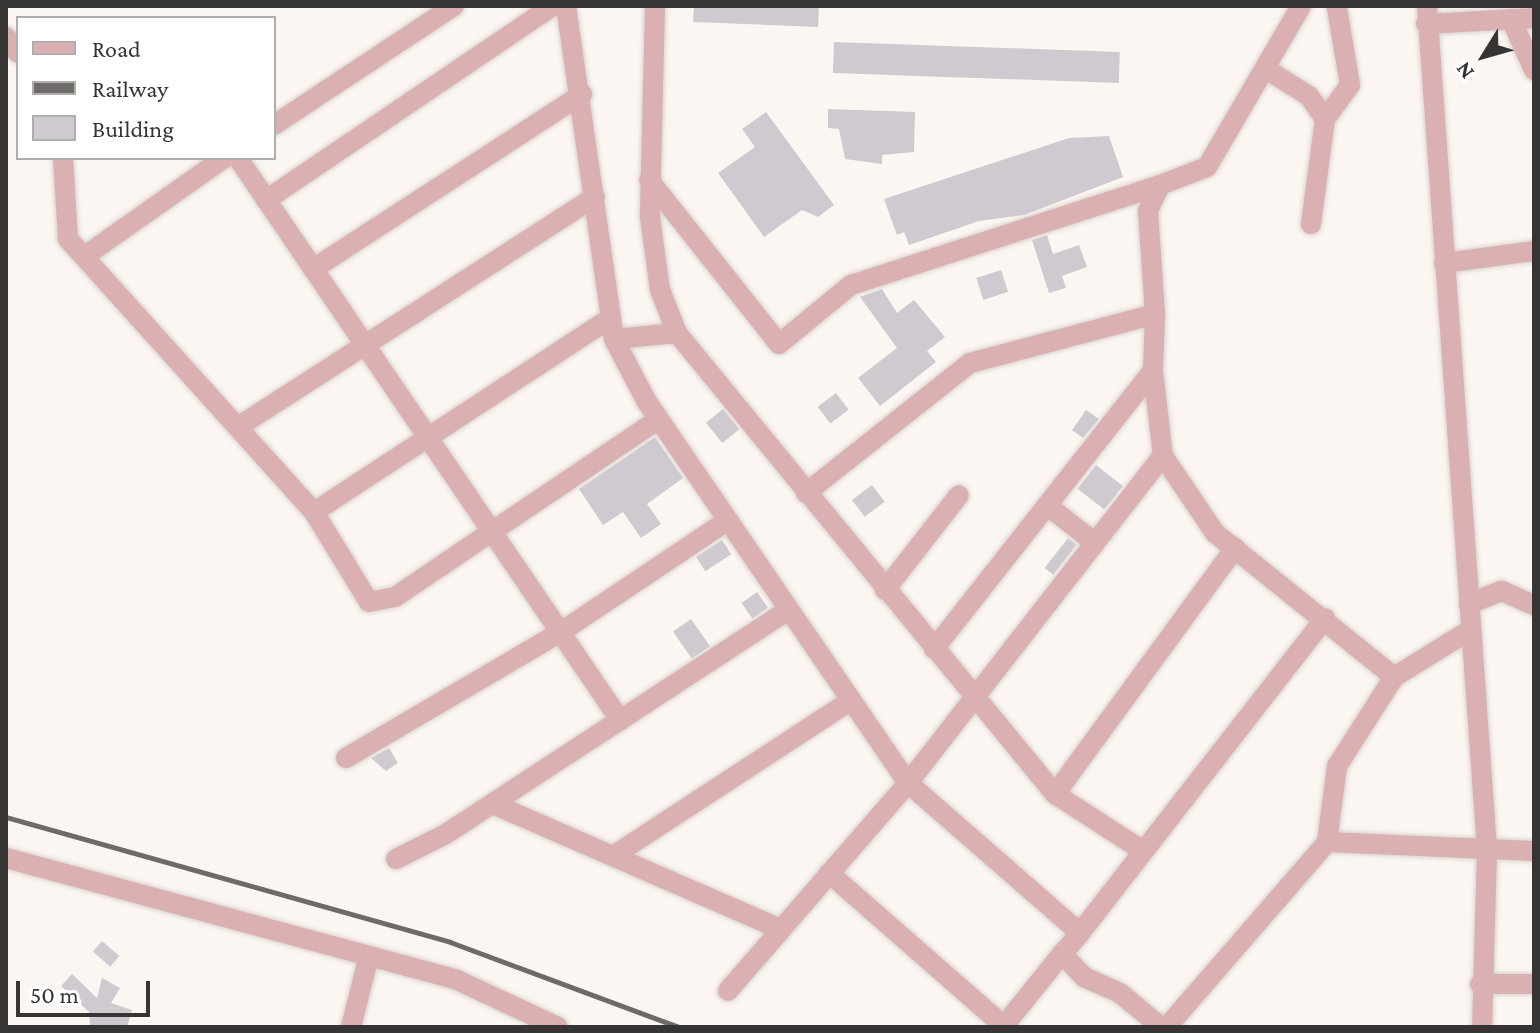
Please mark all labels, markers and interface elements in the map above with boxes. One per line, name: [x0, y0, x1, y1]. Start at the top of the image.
legend: [16, 16, 276, 160]
north arrow: [1444, 16, 1524, 96]
text: Road: [92, 35, 141, 62]
text: N: [1450, 57, 1479, 84]
text: Railway: [92, 75, 168, 102]
text: Building: [92, 115, 174, 142]
scale bar: [20, 965, 154, 1015]
text: 50 m: [30, 981, 79, 1008]

